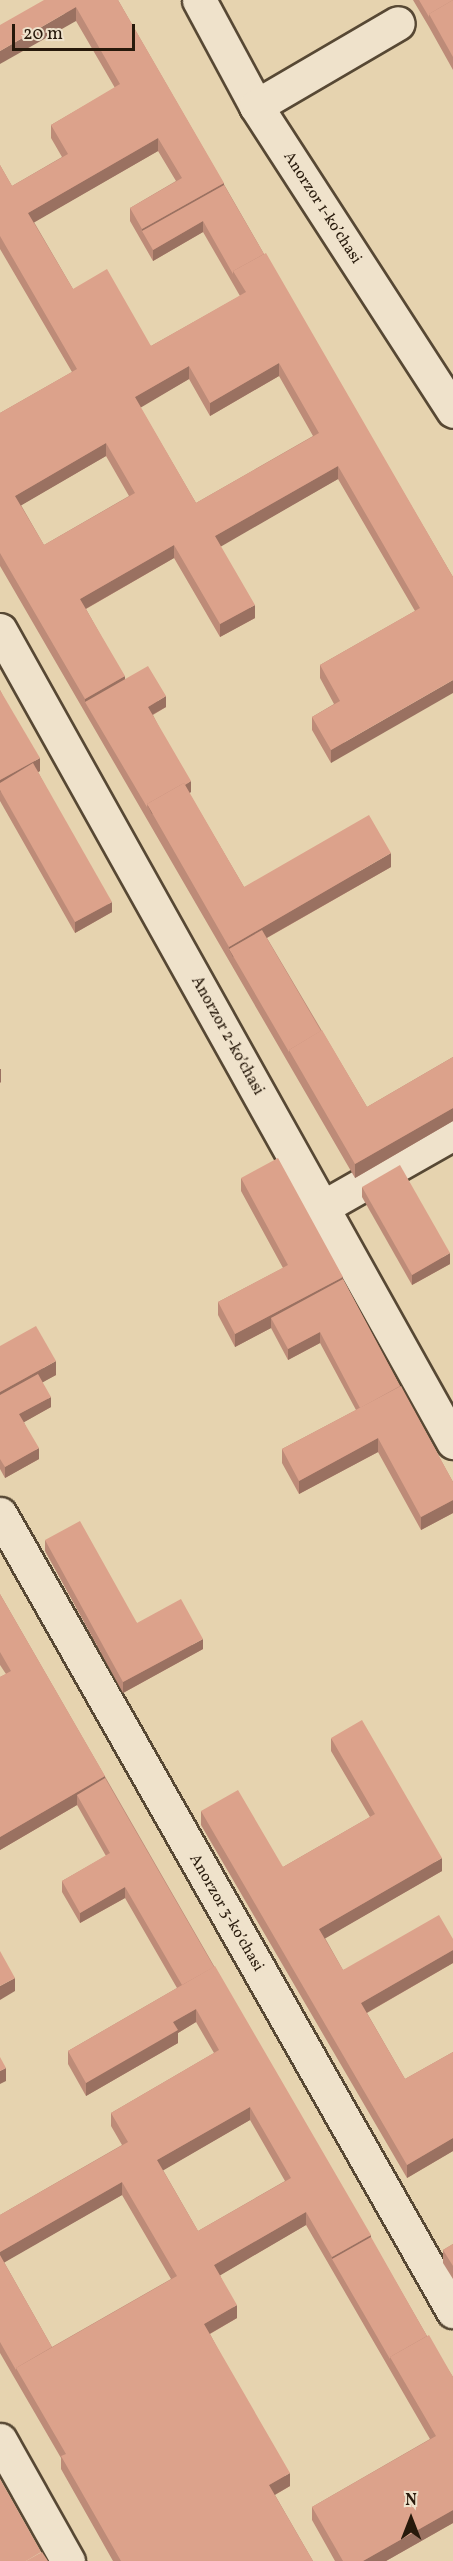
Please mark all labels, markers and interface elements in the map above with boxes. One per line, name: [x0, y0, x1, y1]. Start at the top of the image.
scale bar: [15, 12, 138, 50]
text: 20 m: [23, 22, 63, 47]
street label: Аnorzor 1-koʼchasi: [279, 148, 365, 268]
street label: Аnorzor 2-koʼchasi: [186, 973, 268, 1099]
street label: Аnorzor 3-koʼchasi: [185, 1851, 267, 1975]
north arrow: [381, 2489, 441, 2549]
text: N: [405, 2490, 417, 2512]

